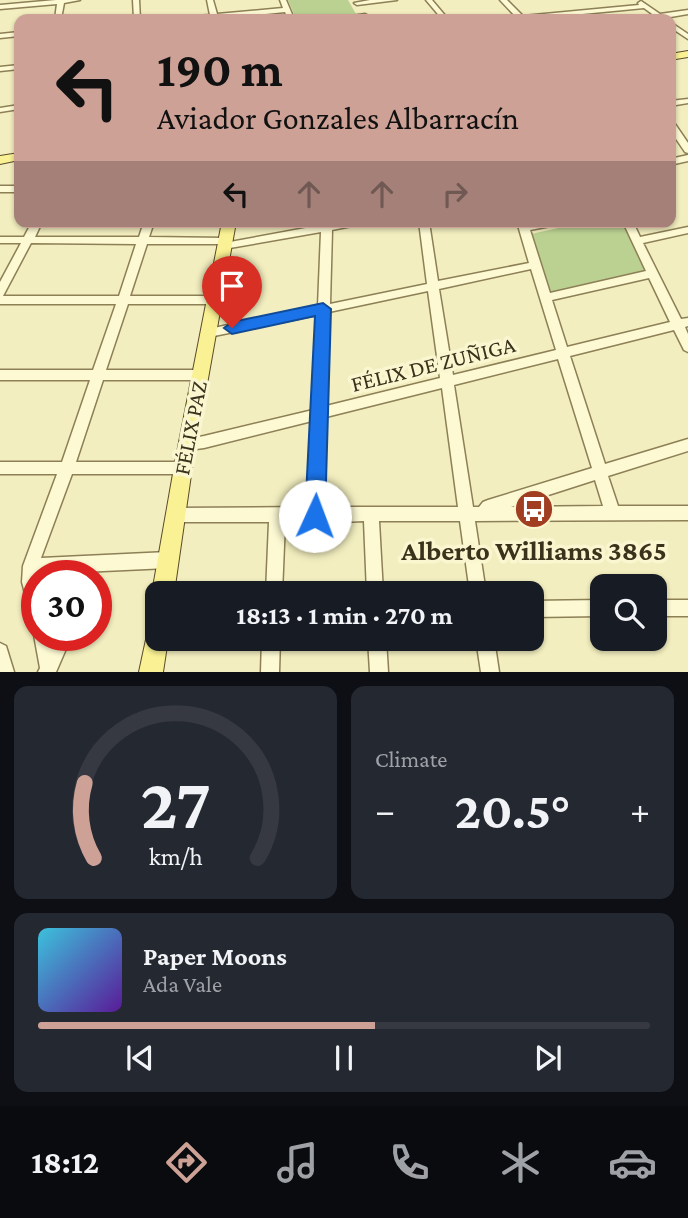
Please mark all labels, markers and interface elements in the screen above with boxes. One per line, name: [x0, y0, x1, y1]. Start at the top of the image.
icon: left: [42, 42, 133, 133]
text: 190 m: [157, 42, 283, 97]
text: Aviador Gonzales Albarracín: [157, 100, 519, 136]
icon: left: [217, 175, 255, 213]
icon: ahead: [290, 175, 328, 213]
icon: ahead: [363, 175, 401, 213]
icon: right: [436, 175, 474, 213]
pin: [202, 256, 262, 328]
icon: arrive: [213, 267, 251, 305]
street label: FÉLIX DE ZUÑIGA: [348, 331, 519, 397]
street label: FÉLIX PAZ: [168, 379, 212, 477]
position arrow: [278, 479, 352, 553]
bus stop icon: Alberto Williams 3865: [513, 488, 555, 530]
place label: Alberto Williams 3865: [400, 535, 667, 566]
speed limit sign: 30: [21, 560, 112, 651]
map controls: [590, 574, 667, 651]
button: search: [590, 574, 667, 651]
text: 18:13 · 1 min · 270 m: [236, 601, 453, 630]
text: Climate: [375, 746, 447, 772]
text: 27: [140, 764, 211, 845]
text: 20.5°: [455, 781, 570, 839]
text: −: [375, 789, 395, 831]
text: +: [630, 789, 650, 831]
text: km/h: [149, 843, 202, 870]
text: Paper Moons: [143, 942, 287, 971]
text: Ada Vale: [143, 971, 222, 997]
icon: previous: [121, 1039, 159, 1077]
icon: pause: [325, 1039, 363, 1077]
icon: next: [529, 1039, 567, 1077]
icon: directions: [162, 1138, 211, 1187]
icon: music: [273, 1138, 322, 1187]
icon: phone: [385, 1138, 434, 1187]
icon: climate: [496, 1138, 545, 1187]
icon: car: [608, 1138, 657, 1187]
text: 18:12: [31, 1144, 99, 1180]

